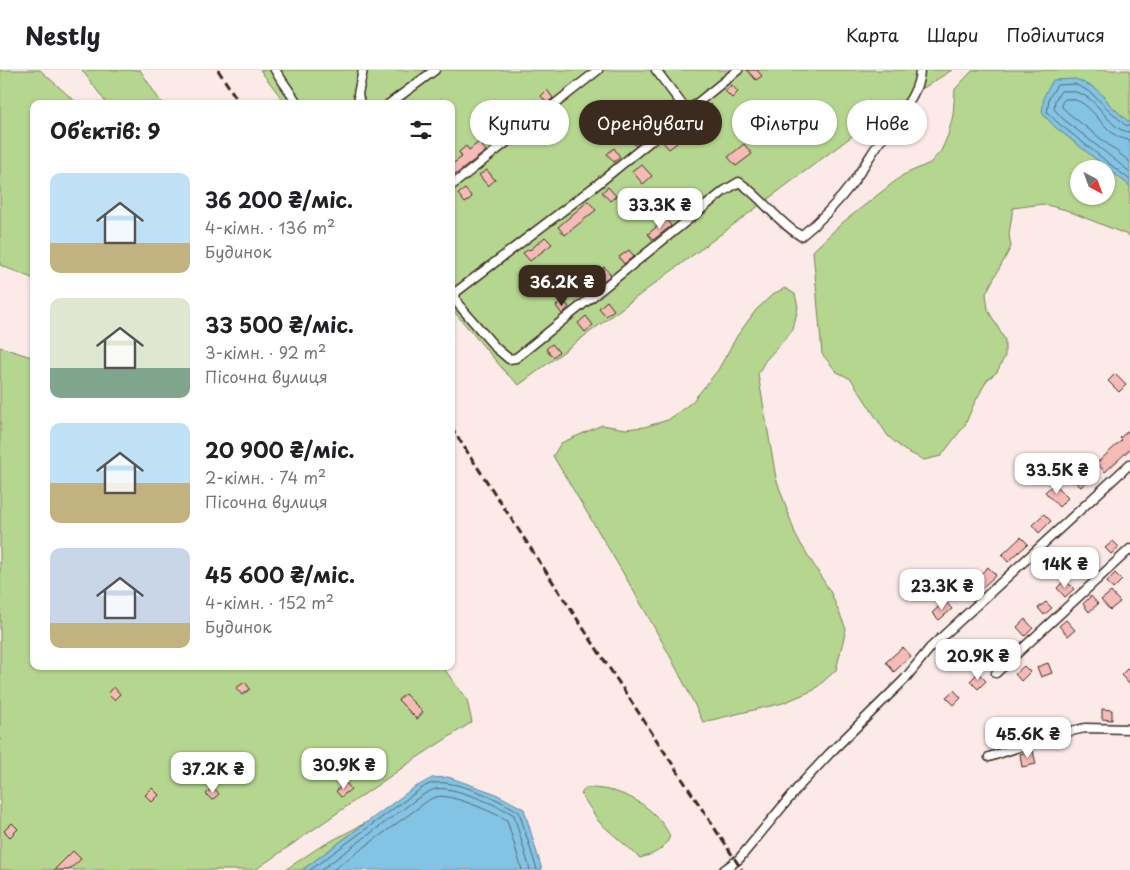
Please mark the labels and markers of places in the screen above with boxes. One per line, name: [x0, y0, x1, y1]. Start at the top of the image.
pin: 33.3K ₴: [614, 188, 706, 230]
pin: 36.2K ₴: [516, 264, 608, 307]
pin: 33.5K ₴: [1011, 452, 1103, 495]
pin: 14K ₴: [1030, 546, 1100, 589]
pin: 23.3K ₴: [896, 568, 988, 611]
pin: 20.9K ₴: [932, 638, 1024, 681]
pin: 45.6K ₴: [982, 716, 1074, 759]
pin: 30.9K ₴: [298, 748, 390, 790]
pin: 37.2K ₴: [167, 752, 259, 794]

